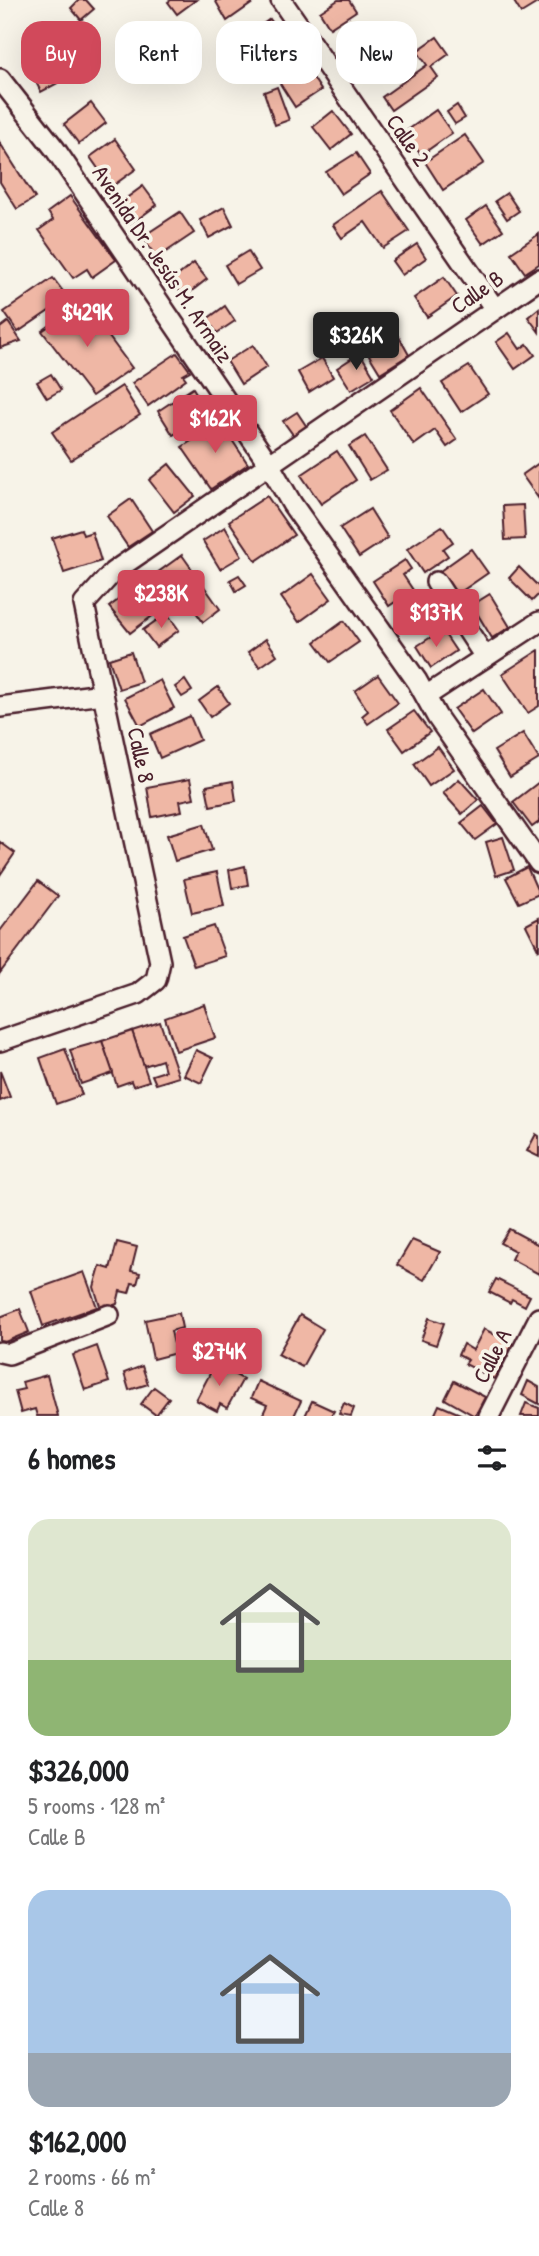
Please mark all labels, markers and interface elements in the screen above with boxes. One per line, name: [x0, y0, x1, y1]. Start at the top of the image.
chip: Buy: [21, 21, 101, 84]
chip: Rent: [115, 21, 202, 84]
chip: Filters: [216, 21, 322, 84]
chip: New: [336, 21, 417, 84]
street label: Calle 2: [379, 108, 438, 172]
street label: Avenida Dr. Jesús M. Armaiz: [86, 159, 241, 369]
street label: Calle B: [444, 262, 509, 321]
pin: $429K: [38, 290, 136, 349]
text: $429K: [61, 296, 113, 327]
pin: $326K: [307, 312, 405, 372]
text: $326K: [329, 319, 383, 350]
pin: $162K: [166, 396, 264, 455]
text: $162K: [189, 402, 241, 433]
pin: $238K: [112, 570, 210, 630]
text: $238K: [134, 577, 188, 608]
pin: $137K: [387, 590, 485, 649]
text: $137K: [409, 596, 463, 627]
street label: Calle 8: [121, 724, 162, 786]
street label: Calle A: [465, 1323, 518, 1388]
pin: $274K: [170, 1328, 268, 1388]
text: $274K: [192, 1335, 246, 1366]
text: 6 homes: [28, 1438, 115, 1478]
icon: filters: [473, 1439, 511, 1477]
icon: home: [207, 1565, 333, 1691]
text: $326,000: [28, 1750, 129, 1790]
text: 5 rooms · 128 m²: [28, 1790, 165, 1821]
text: Calle B: [28, 1821, 86, 1852]
icon: home: [207, 1936, 333, 2062]
text: $162,000: [28, 2121, 127, 2161]
text: 2 rooms · 66 m²: [28, 2161, 156, 2192]
text: Calle 8: [28, 2192, 84, 2223]

